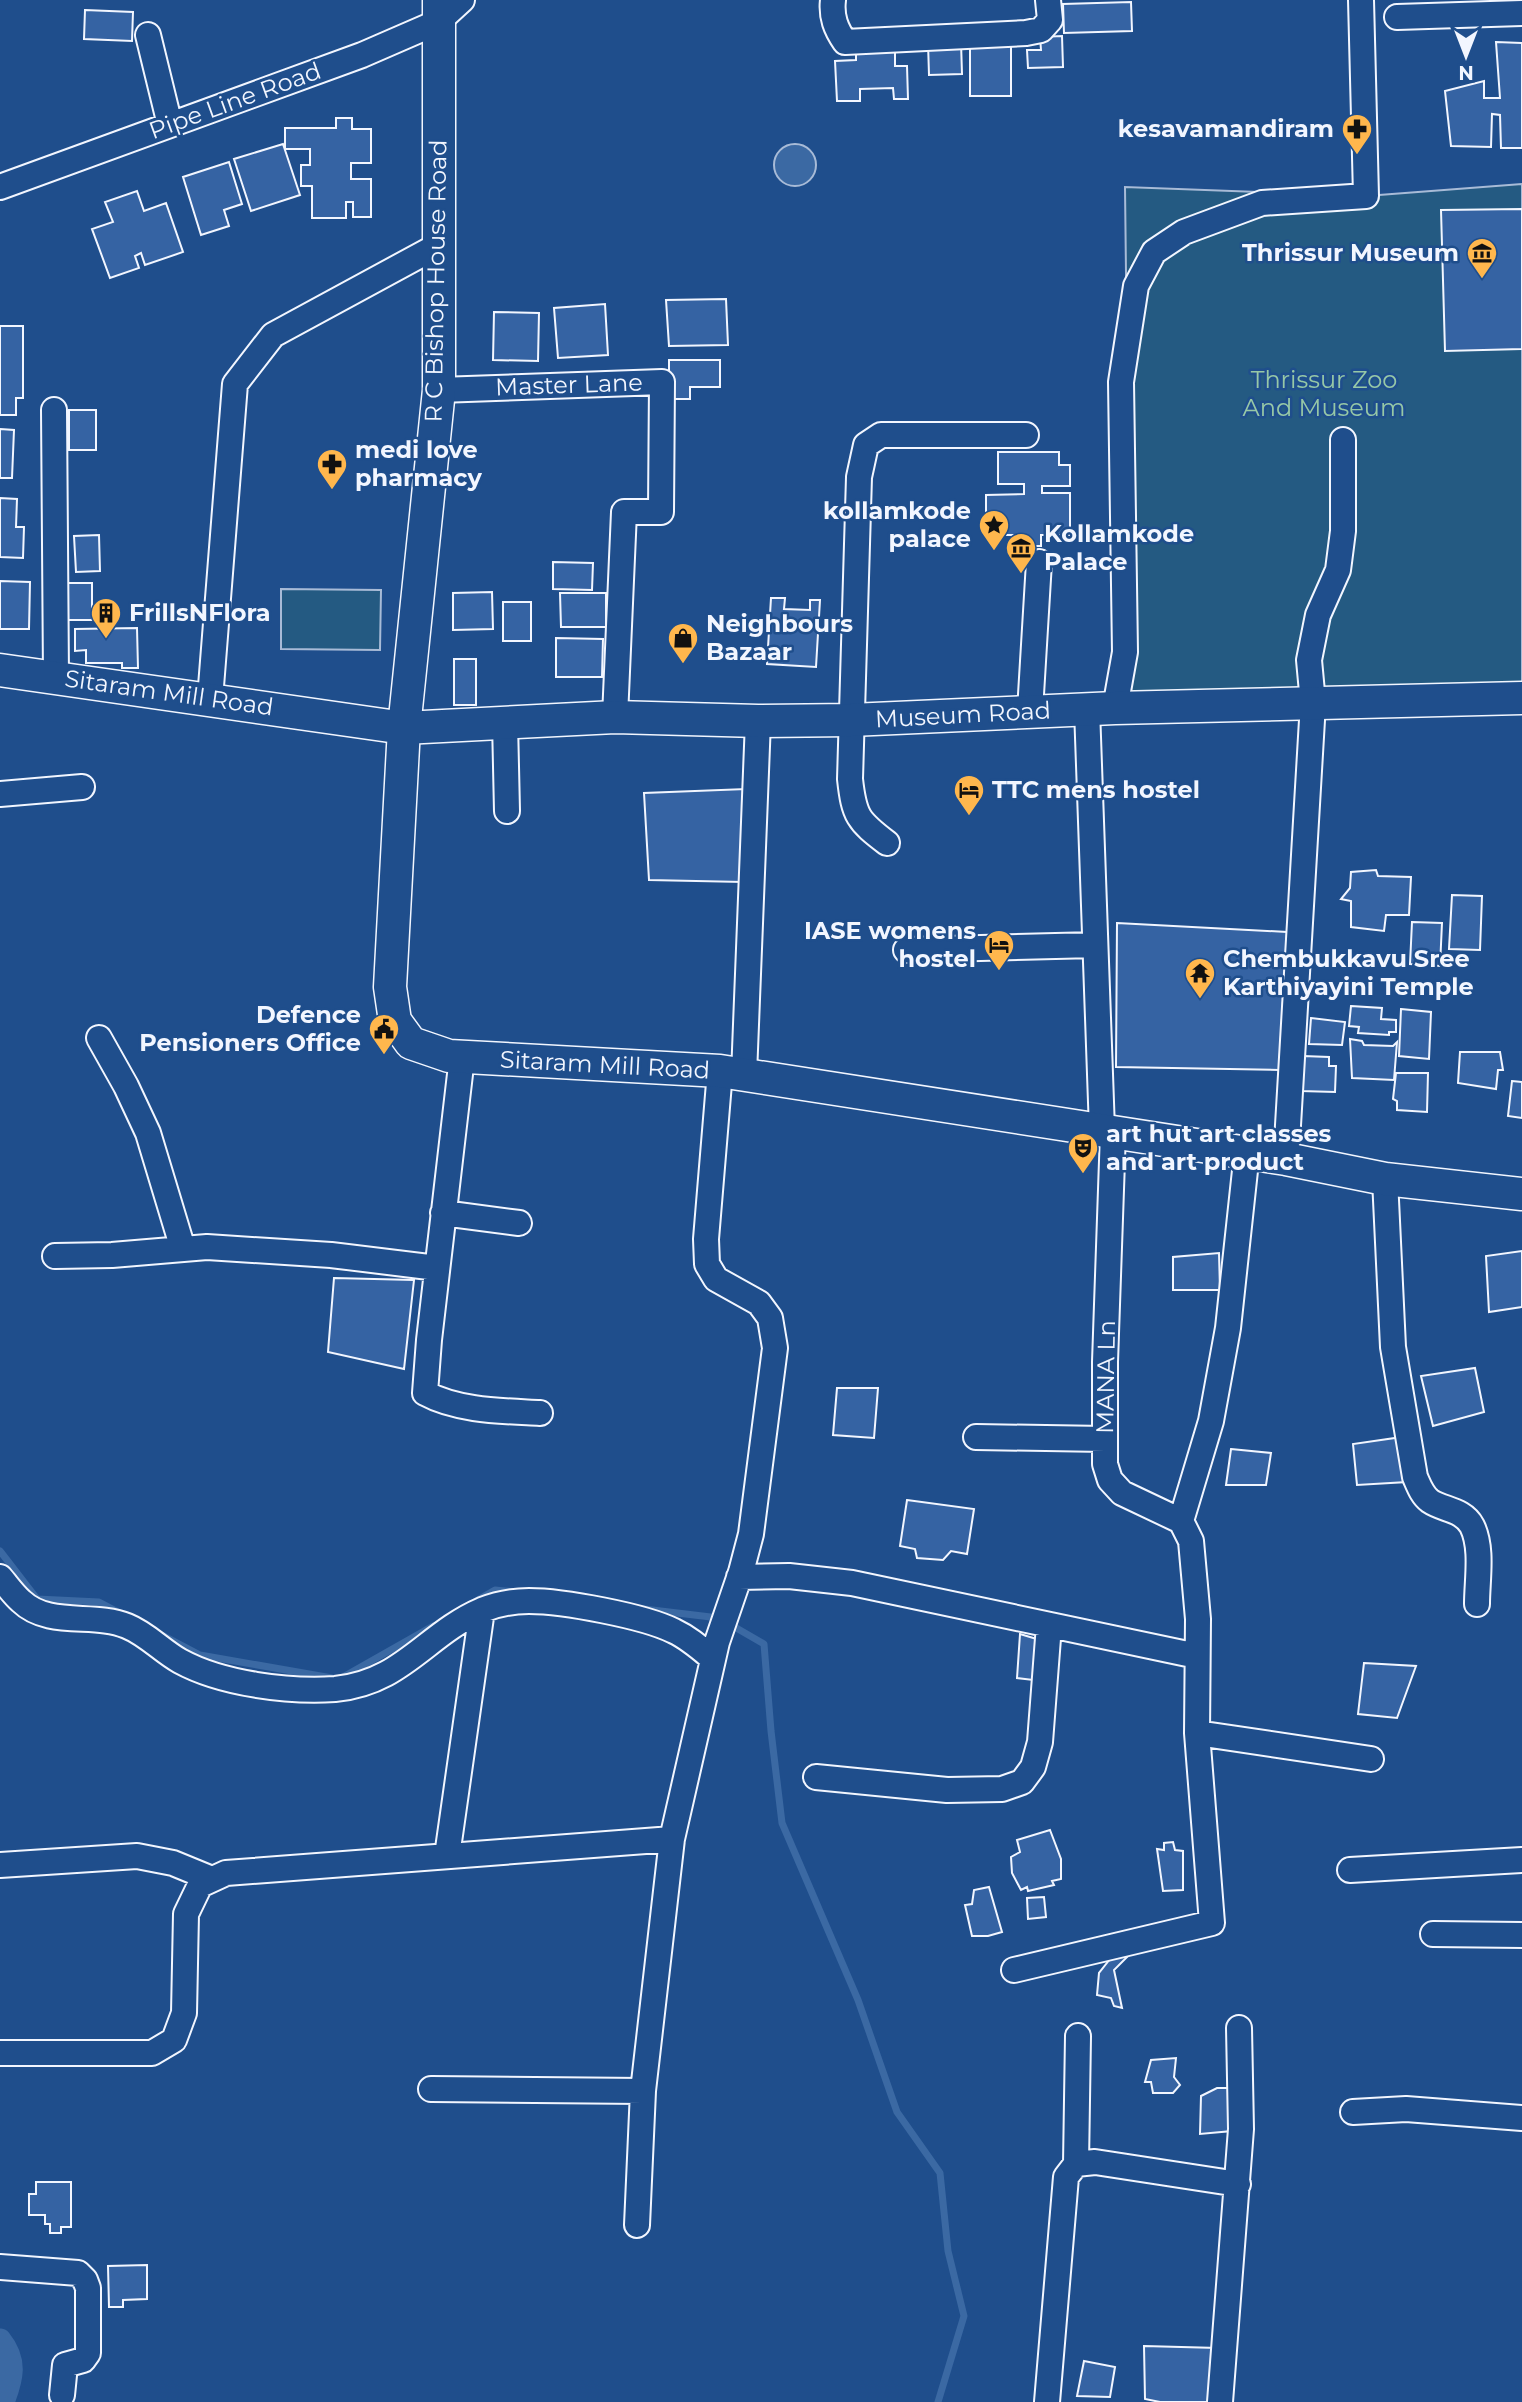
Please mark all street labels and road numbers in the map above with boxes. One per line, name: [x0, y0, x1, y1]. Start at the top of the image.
street label: Pipe Line Road: [145, 56, 325, 145]
street label: R C Bishop House Road: [419, 139, 452, 423]
street label: Master Lane: [495, 367, 643, 402]
street label: Sitaram Mill Road: [63, 664, 275, 721]
street label: Museum Road: [874, 695, 1052, 734]
street label: Sitaram Mill Road: [499, 1045, 711, 1084]
street label: MANA Ln: [1090, 1320, 1121, 1434]

